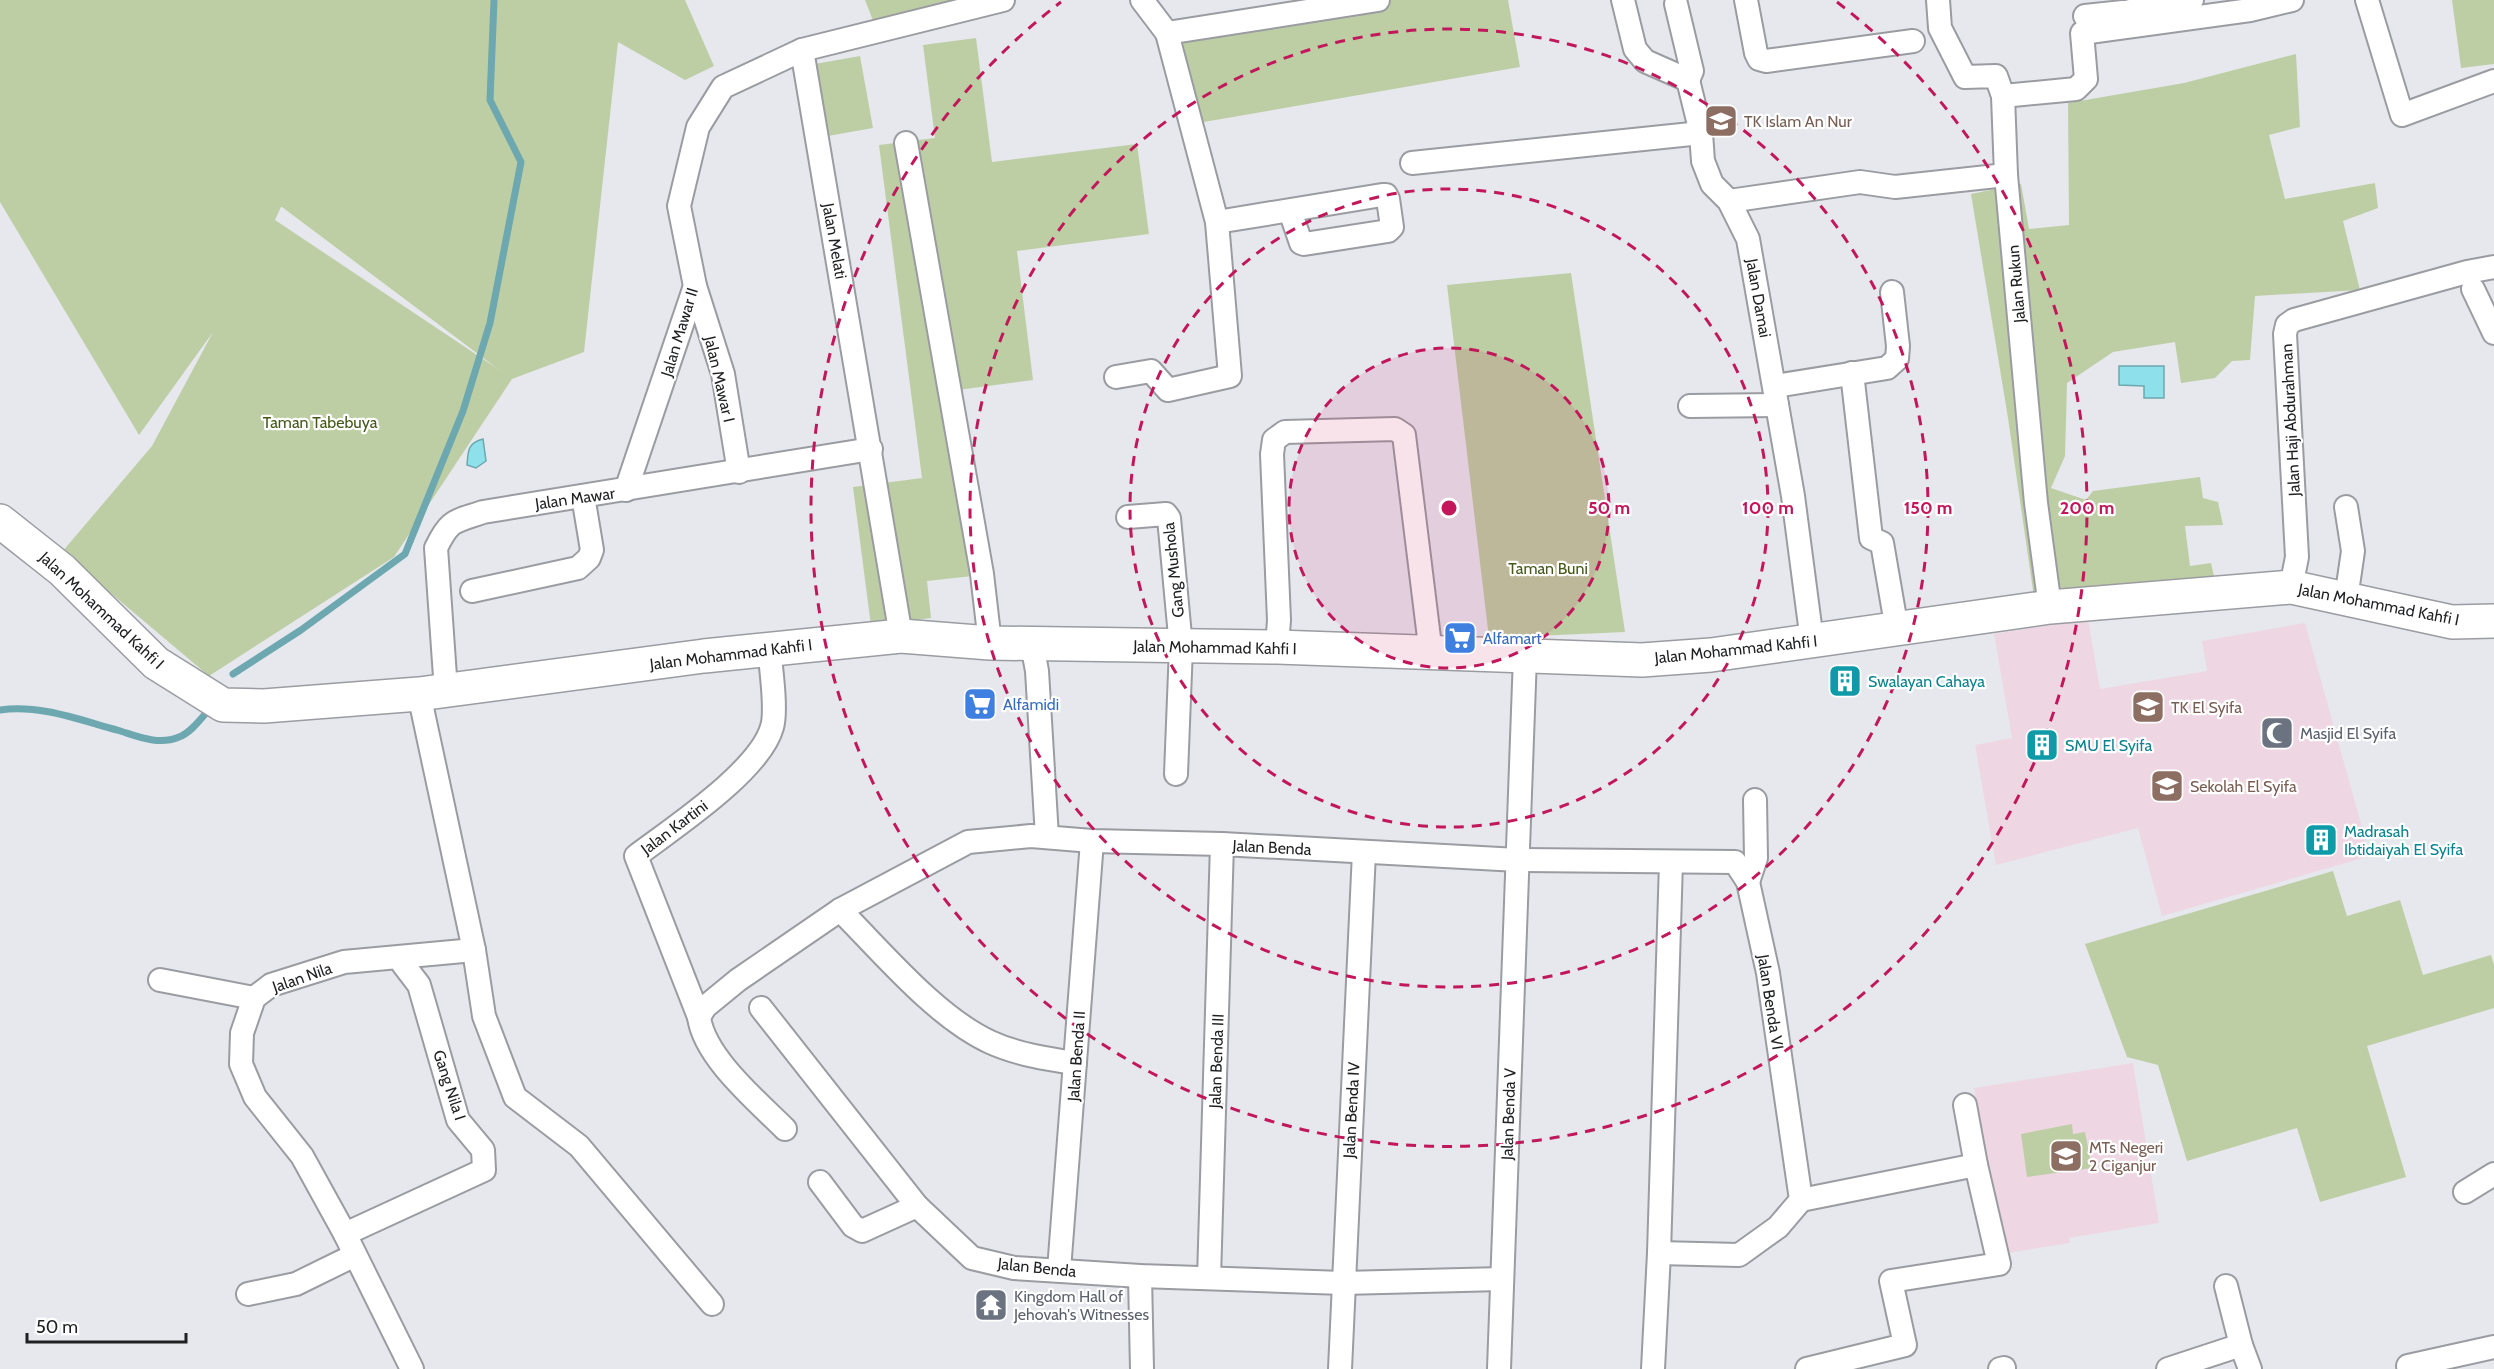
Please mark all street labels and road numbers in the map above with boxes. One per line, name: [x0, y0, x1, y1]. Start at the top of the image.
street label: Jalan Melati: [818, 201, 851, 280]
street label: Jalan Rukun: [2004, 244, 2029, 325]
street label: Jalan Damai: [1742, 256, 1775, 339]
street label: Jalan Mawar II: [657, 285, 702, 380]
street label: Jalan Mawar I: [700, 333, 739, 424]
street label: Jalan Haji Abdurahman: [2277, 343, 2304, 498]
street label: Jalan Mawar: [533, 483, 617, 514]
street label: Gang Mushola: [1159, 521, 1188, 619]
street label: Jalan Mohammad Kahfi I: [35, 547, 168, 673]
street label: Jalan Mohammad Kahfi I: [2296, 579, 2461, 629]
street label: Jalan Mohammad Kahfi I: [1653, 632, 1818, 668]
street label: Jalan Mohammad Kahfi I: [648, 635, 813, 674]
street label: Jalan Mohammad Kahfi I: [1132, 637, 1297, 658]
street label: Jalan Kartini: [636, 796, 711, 859]
street label: Jalan Benda: [1231, 836, 1312, 859]
street label: Jalan Benda VI: [1753, 952, 1787, 1051]
street label: Jalan Nila: [269, 958, 335, 997]
street label: Jalan Benda II: [1064, 1010, 1089, 1103]
street label: Jalan Benda III: [1205, 1013, 1228, 1110]
street label: Gang Nila I: [429, 1048, 470, 1123]
street label: Jalan Benda IV: [1339, 1061, 1364, 1160]
street label: Jalan Benda V: [1497, 1067, 1520, 1161]
street label: Jalan Benda: [996, 1254, 1077, 1281]

